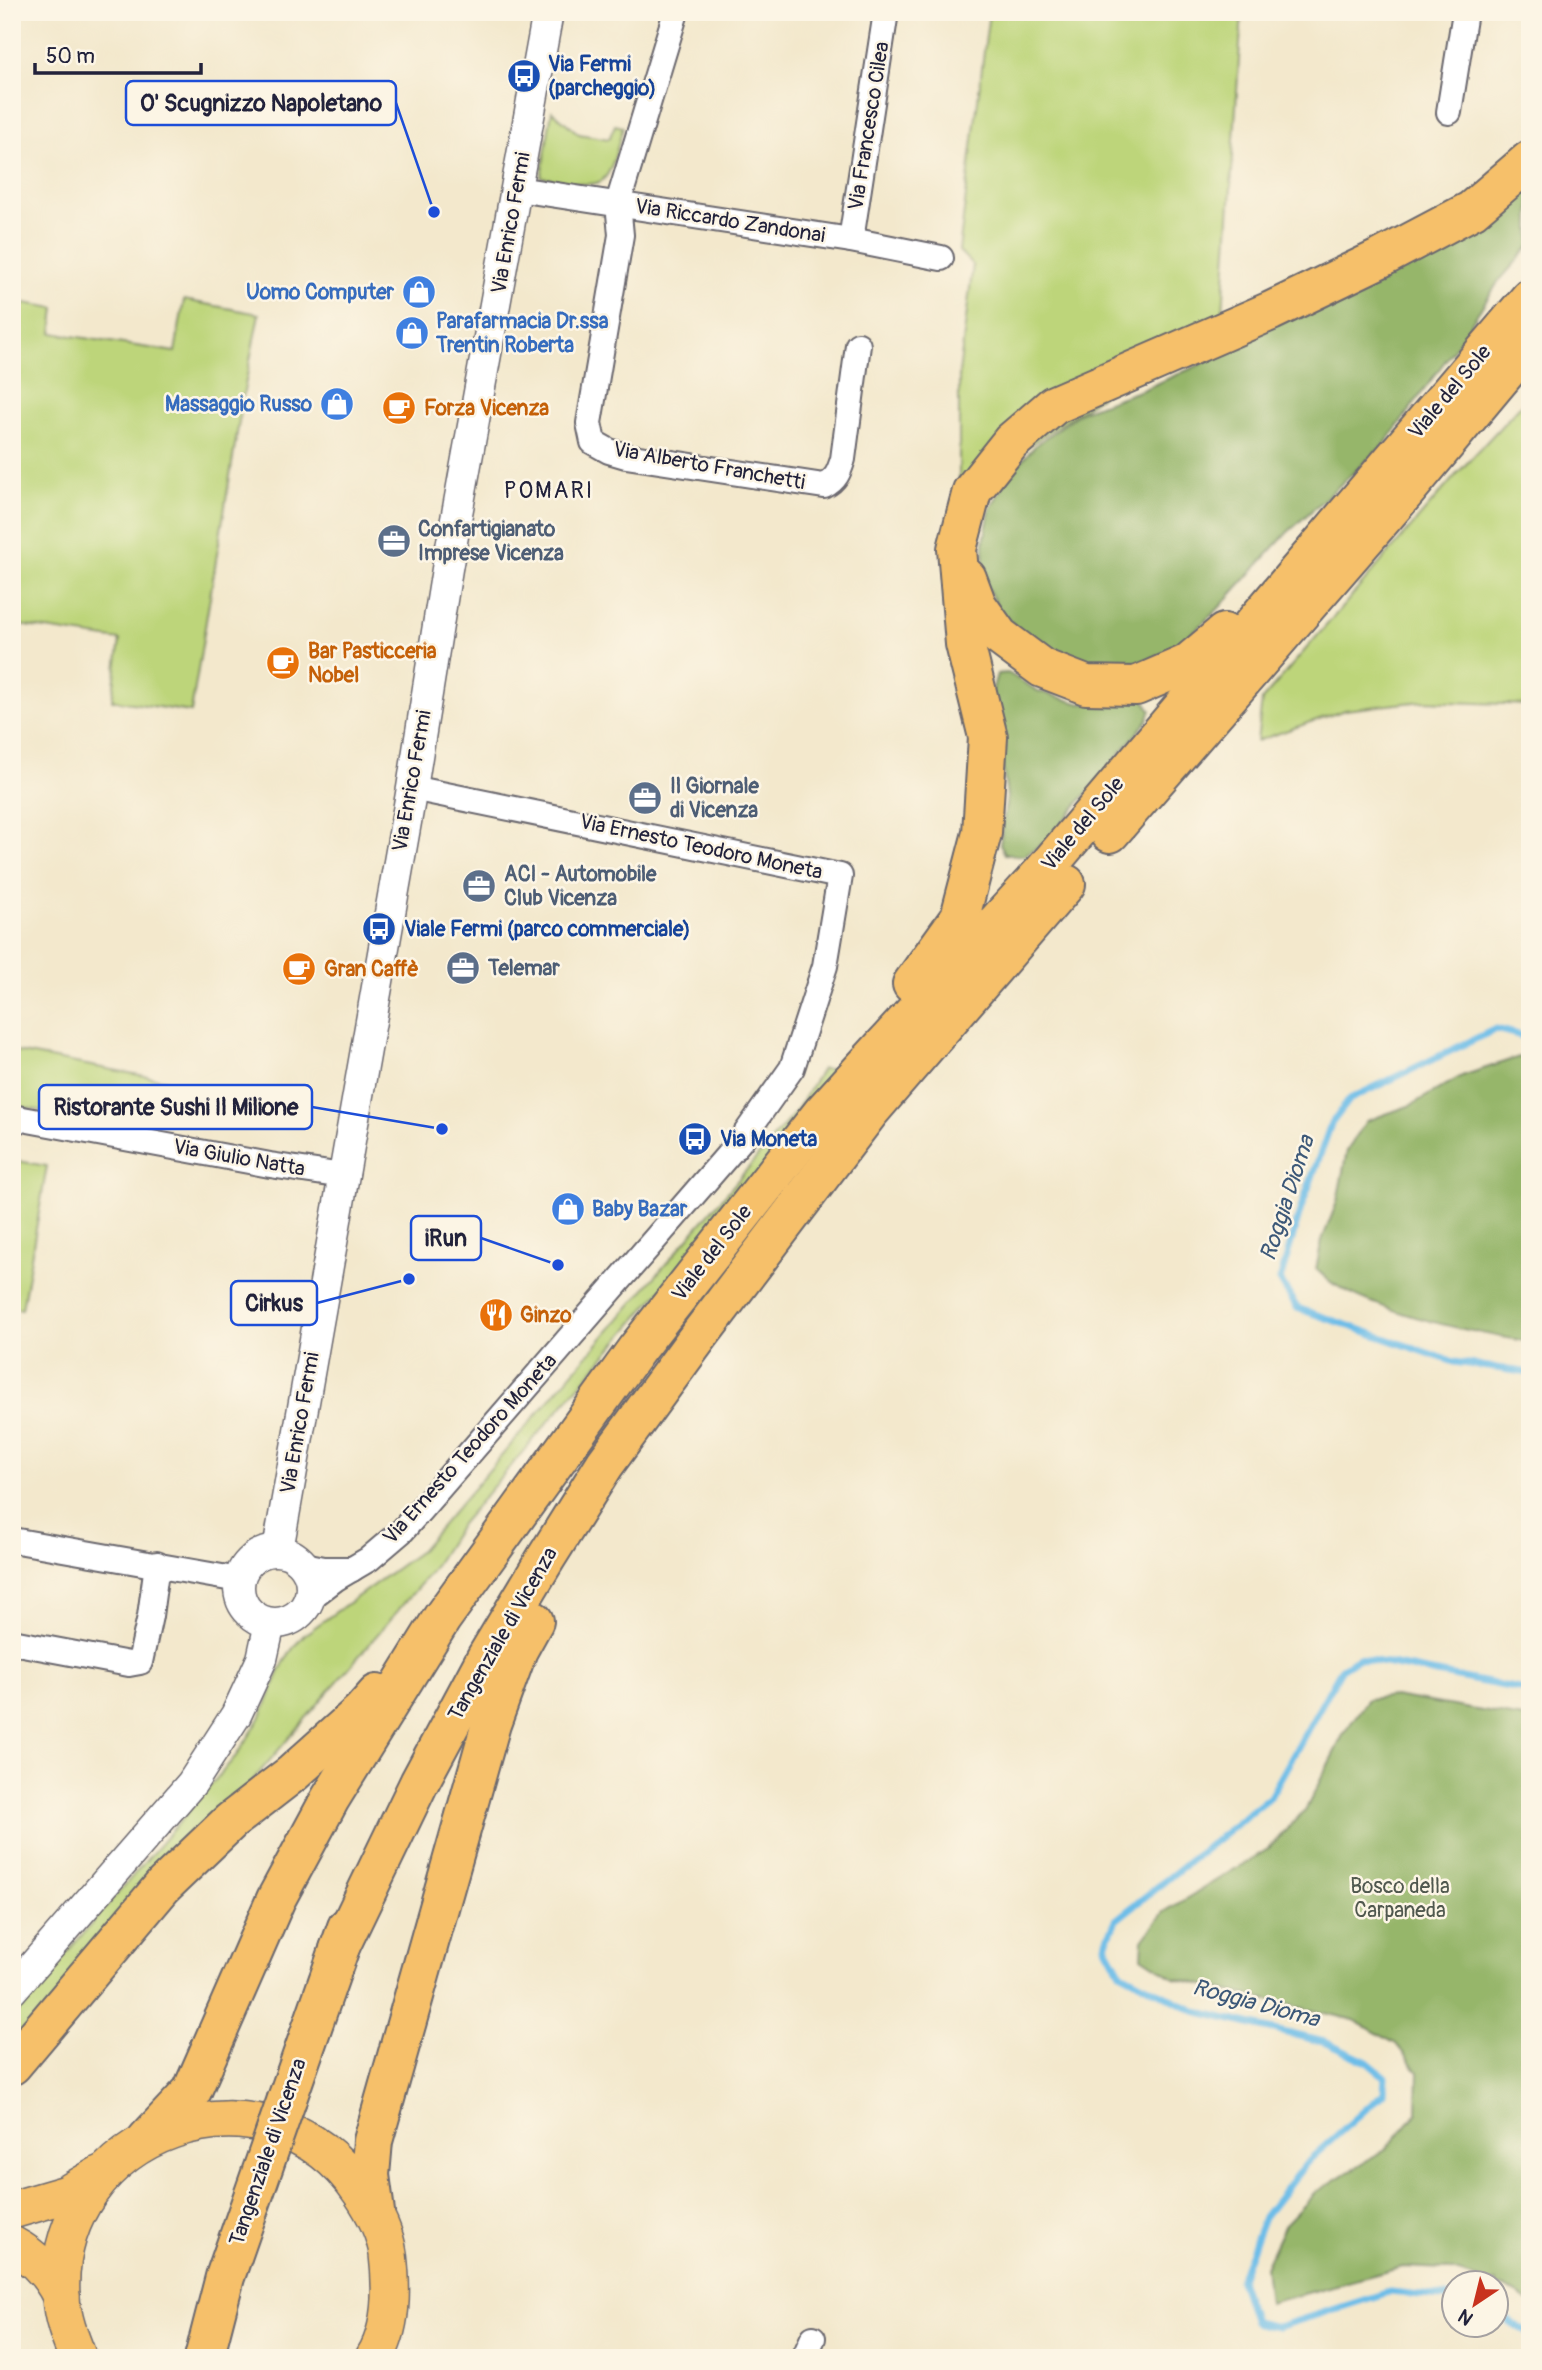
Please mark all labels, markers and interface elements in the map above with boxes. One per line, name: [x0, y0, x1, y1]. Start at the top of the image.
scale bar: [35, 32, 201, 76]
street label: Via Francesco Cilea: [842, 40, 896, 212]
text: 50 m: [46, 43, 95, 70]
place label: Via Fermi (parcheggio): [548, 51, 656, 102]
bus stop icon: Via Fermi (parcheggio): [505, 57, 543, 95]
callout: O' Scugnizzo Napoletano: [126, 81, 396, 125]
text: O' Scugnizzo Napoletano: [140, 89, 383, 118]
street label: Via Enrico Fermi: [485, 150, 537, 296]
street label: Via Riccardo Zandonai: [633, 193, 827, 249]
shop icon: Uomo Computer: [400, 273, 438, 311]
place label: Uomo Computer: [246, 279, 394, 306]
place label: Parafarmacia Dr.ssa Trentin Roberta: [435, 308, 609, 359]
shop icon: Parafarmacia Dr.ssa Trentin Roberta: [393, 314, 431, 352]
street label: Viale del Sole: [1403, 339, 1498, 445]
shop icon: Massaggio Russo: [318, 385, 356, 423]
cafe icon: Forza Vicenza: [380, 389, 418, 427]
place label: Massaggio Russo: [165, 391, 313, 418]
place label: Forza Vicenza: [424, 395, 549, 422]
street label: Via Alberto Franchetti: [611, 436, 807, 496]
district label: POMARI: [504, 476, 594, 505]
place label: Confartigianato Imprese Vicenza: [418, 516, 564, 567]
office icon: Confartigianato Imprese Vicenza: [375, 522, 413, 560]
place label: Bar Pasticceria Nobel: [308, 638, 437, 689]
cafe icon: Bar Pasticceria Nobel: [264, 644, 302, 682]
street label: Via Enrico Fermi: [386, 708, 438, 854]
street label: Viale del Sole: [1036, 771, 1131, 877]
place label: Il Giornale di Vicenza: [670, 773, 760, 824]
office icon: Il Giornale di Vicenza: [626, 779, 664, 817]
street label: Via Ernesto Teodoro Moneta: [577, 808, 825, 886]
place label: ACI - Automobile Club Vicenza: [504, 861, 657, 912]
office icon: ACI - Automobile Club Vicenza: [460, 867, 498, 905]
bus stop icon: Viale Fermi (parco commerciale): [360, 910, 398, 948]
place label: Viale Fermi (parco commerciale): [404, 916, 691, 943]
office icon: Telemar: [444, 949, 482, 987]
cafe icon: Gran Caffè: [280, 950, 318, 988]
place label: Telemar: [487, 955, 560, 982]
place label: Gran Caffè: [324, 956, 419, 983]
callout: Ristorante Sushi Il Milione: [39, 1085, 312, 1129]
text: Ristorante Sushi Il Milione: [54, 1093, 299, 1122]
bus stop icon: Via Moneta: [676, 1120, 714, 1158]
place label: Via Moneta: [720, 1126, 818, 1153]
water label: Roggia Dioma: [1253, 1131, 1321, 1264]
street label: Via Giulio Natta: [171, 1133, 307, 1183]
shop icon: Baby Bazar: [549, 1190, 587, 1228]
place label: Baby Bazar: [592, 1196, 688, 1223]
street label: Viale del Sole: [666, 1199, 759, 1307]
callout: iRun: [411, 1216, 481, 1260]
text: iRun: [425, 1224, 467, 1253]
callout: Cirkus: [231, 1281, 317, 1325]
text: Cirkus: [245, 1289, 304, 1318]
restaurant icon: Ginzo: [477, 1296, 515, 1334]
place label: Ginzo: [520, 1302, 572, 1329]
street label: Via Ernesto Teodoro Moneta: [377, 1348, 563, 1550]
street label: Via Enrico Fermi: [274, 1350, 326, 1496]
street label: Tangenziale di Vicenza: [442, 1542, 564, 1726]
park label: Bosco della Carpaneda: [1350, 1873, 1450, 1924]
water label: Roggia Dioma: [1190, 1972, 1324, 2034]
street label: Tangenziale di Vicenza: [223, 2055, 313, 2249]
north arrow: [1440, 2268, 1510, 2338]
text: N: [1454, 2304, 1478, 2331]

